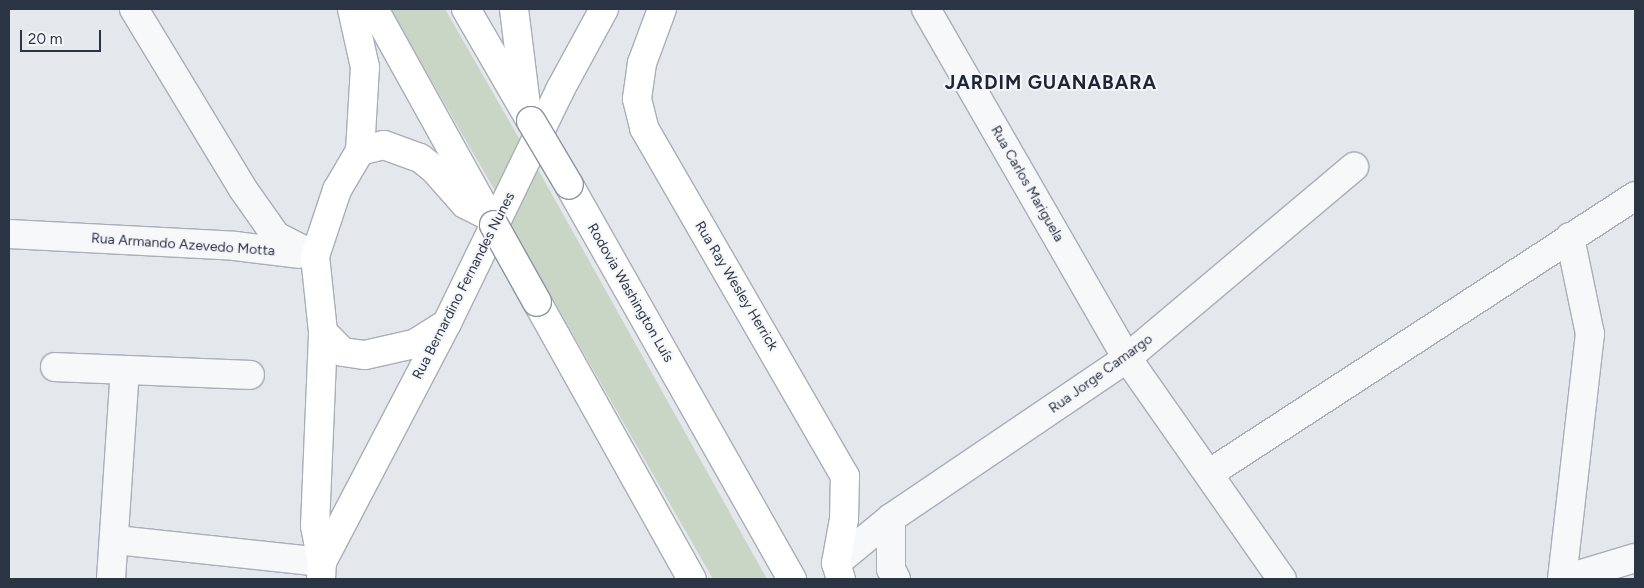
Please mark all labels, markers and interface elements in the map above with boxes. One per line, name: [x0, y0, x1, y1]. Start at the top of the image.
scale bar: [22, 20, 104, 52]
text: 20 m: [28, 30, 62, 48]
district label: JARDIM GUANABARA: [943, 72, 1159, 94]
street label: Rua Carlos Mariguela: [987, 123, 1067, 245]
street label: Rua Bernardino Fernandes Nunes: [409, 190, 519, 382]
street label: Rua Ray Wesley Herrick: [691, 218, 781, 354]
street label: Rodovia Washington Luís: [583, 221, 677, 365]
street label: Rua Armando Azevedo Motta: [91, 230, 275, 260]
street label: Rua Jorge Camargo: [1046, 331, 1156, 417]

